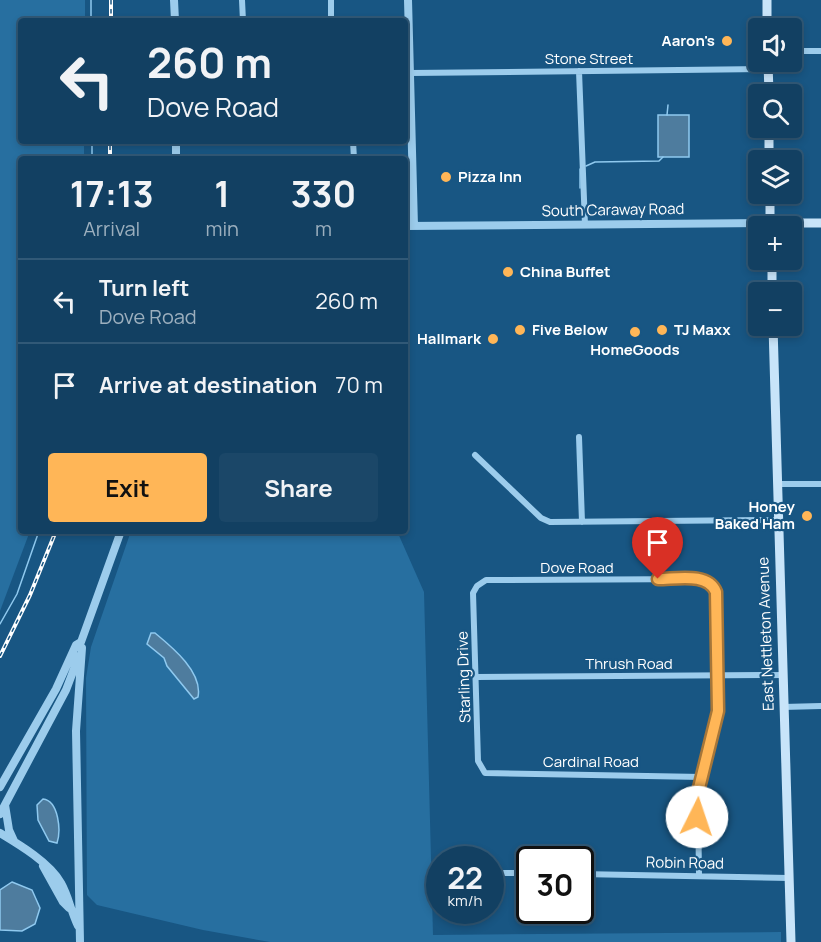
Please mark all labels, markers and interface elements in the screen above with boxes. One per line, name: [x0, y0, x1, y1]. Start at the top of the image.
map controls: [748, 18, 802, 336]
button: sound: [748, 18, 802, 72]
place label: Aaron's: [662, 30, 715, 51]
text: 260 m: [147, 33, 272, 91]
marker: Aaron's: [720, 34, 734, 48]
icon: left: [48, 42, 126, 120]
street label: Stone Street: [545, 48, 633, 69]
button: search: [748, 84, 802, 138]
text: Dove Road: [147, 88, 279, 125]
button: layers: [748, 150, 802, 204]
place label: Pizza Inn: [458, 166, 522, 187]
text: 17:13: [70, 169, 154, 218]
text: 1: [214, 169, 230, 218]
text: 330: [291, 169, 356, 218]
marker: Pizza Inn: [439, 170, 453, 184]
street label: South Caraway Road: [542, 198, 684, 221]
text: Arrival: [83, 215, 140, 242]
text: min: [205, 215, 239, 242]
text: m: [315, 215, 332, 242]
button: +: [748, 216, 802, 270]
place label: China Buffet: [520, 261, 610, 282]
marker: China Buffet: [501, 265, 515, 279]
text: Turn left: [99, 273, 189, 303]
button: −: [748, 282, 802, 336]
icon: left: [48, 285, 81, 318]
text: 260 m: [315, 286, 378, 316]
text: Dove Road: [99, 303, 197, 330]
place label: Five Below: [532, 319, 608, 340]
place label: TJ Maxx: [674, 319, 731, 340]
marker: Five Below: [513, 323, 527, 337]
marker: TJ Maxx: [655, 323, 669, 337]
marker: HomeGoods: [628, 325, 642, 339]
place label: Hallmark: [417, 328, 482, 349]
marker: Hallmark: [486, 332, 500, 346]
place label: HomeGoods: [590, 339, 680, 360]
icon: arrive: [48, 369, 81, 402]
text: Arrive at destination: [99, 370, 317, 400]
text: 70 m: [335, 370, 383, 400]
button: Exit: [48, 453, 207, 522]
button: Share: [219, 453, 378, 522]
place label: Honey Baked Ham: [715, 496, 796, 534]
marker: Honey Baked Ham: [800, 509, 814, 523]
pin: [632, 517, 683, 579]
icon: arrive: [641, 526, 674, 559]
street label: East Nettleton Avenue: [752, 556, 779, 711]
street label: Dove Road: [540, 557, 614, 578]
street label: Starling Drive: [451, 631, 476, 723]
street label: Thrush Road: [585, 653, 673, 674]
street label: Cardinal Road: [543, 751, 639, 772]
position arrow: [665, 785, 729, 849]
speed limit sign: 30: [516, 846, 594, 924]
street label: Robin Road: [646, 851, 724, 874]
text: 22: [447, 857, 483, 898]
text: km/h: [448, 890, 482, 911]

